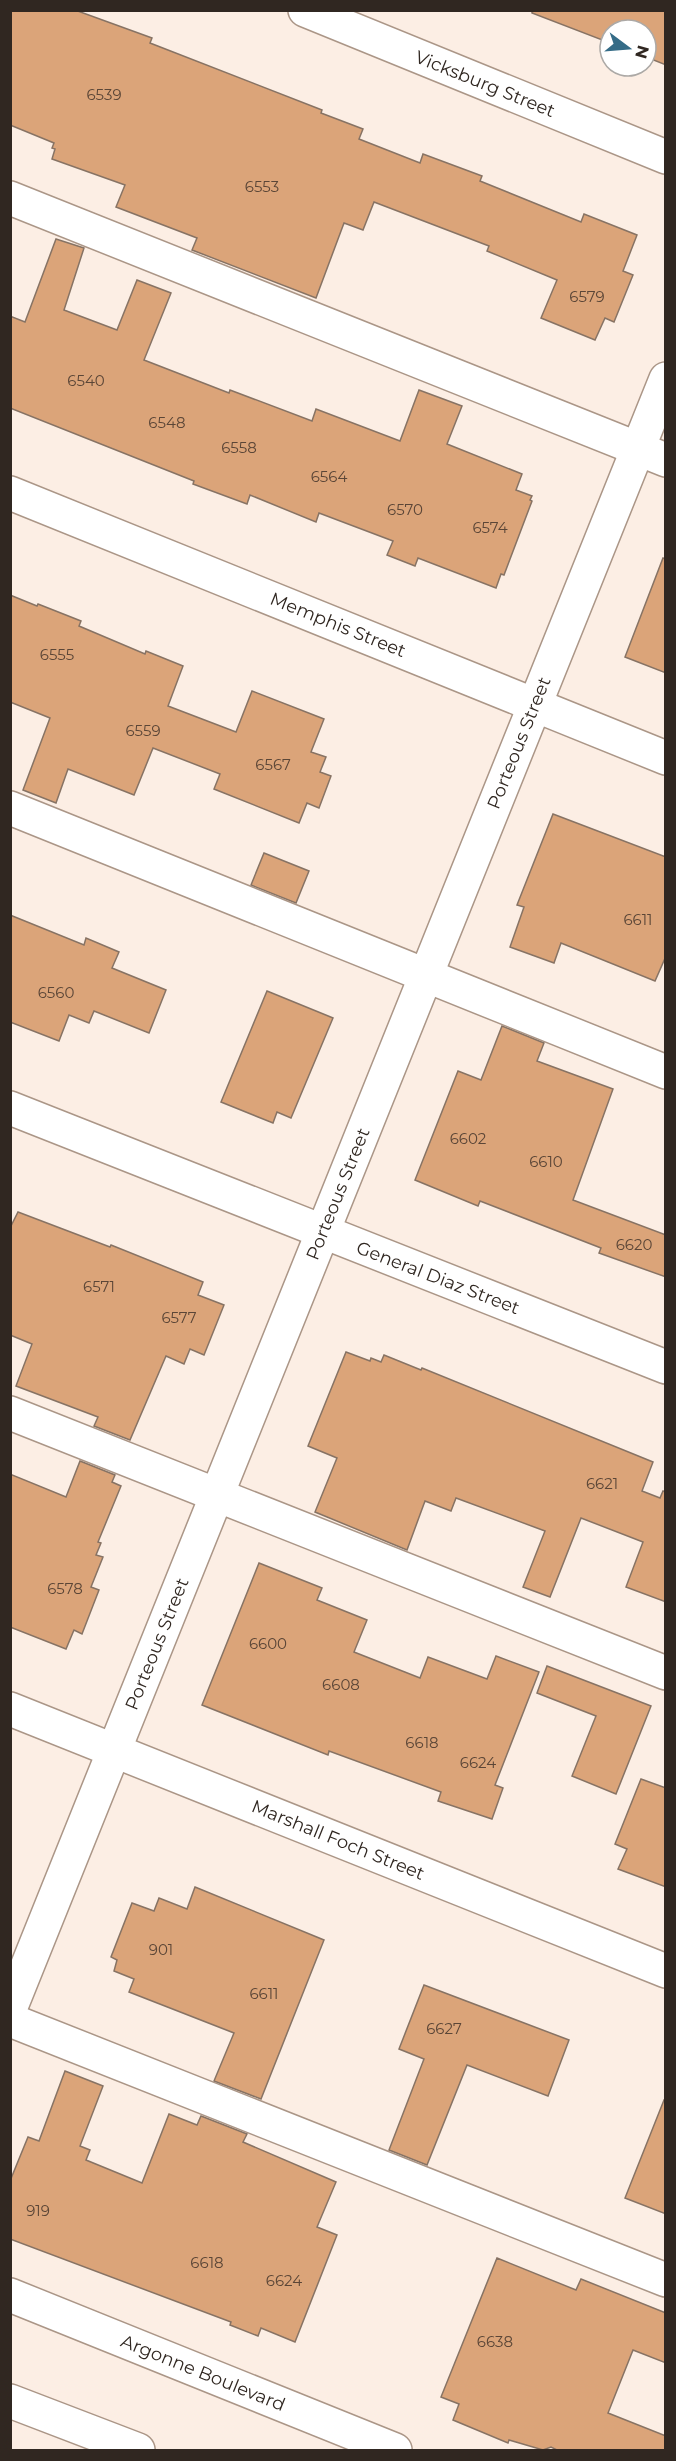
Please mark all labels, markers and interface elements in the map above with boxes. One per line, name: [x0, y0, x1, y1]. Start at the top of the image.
north arrow: [598, 18, 658, 78]
text: N: [631, 43, 653, 61]
street label: Vicksburg Street: [412, 46, 558, 122]
house number: 6539: [86, 85, 122, 104]
house number: 6553: [245, 177, 279, 196]
house number: 6579: [569, 287, 605, 306]
house number: 6540: [67, 371, 105, 390]
house number: 6548: [148, 413, 186, 432]
house number: 6558: [221, 438, 257, 457]
house number: 6564: [311, 467, 347, 486]
house number: 6570: [387, 500, 423, 519]
house number: 6574: [472, 518, 508, 537]
street label: Memphis Street: [267, 588, 409, 662]
house number: 6555: [40, 645, 74, 664]
street label: Porteous Street: [482, 674, 556, 812]
house number: 6559: [125, 721, 161, 740]
house number: 6567: [255, 755, 291, 774]
house number: 6611: [623, 910, 653, 929]
house number: 6560: [38, 983, 74, 1002]
street label: Porteous Street: [301, 1125, 375, 1263]
house number: 6602: [450, 1129, 486, 1148]
house number: 6610: [529, 1152, 563, 1171]
house number: 6620: [616, 1235, 652, 1254]
street label: General Diaz Street: [353, 1237, 523, 1319]
house number: 6571: [83, 1277, 115, 1296]
house number: 6577: [161, 1308, 197, 1327]
house number: 6621: [586, 1474, 618, 1493]
street label: Porteous Street: [120, 1575, 194, 1713]
house number: 6578: [47, 1579, 83, 1598]
house number: 6600: [249, 1634, 287, 1653]
house number: 6608: [322, 1675, 360, 1694]
house number: 6618: [405, 1733, 439, 1752]
house number: 6624: [460, 1753, 496, 1772]
street label: Marshall Foch Street: [248, 1795, 428, 1885]
house number: 901: [149, 1940, 173, 1959]
house number: 6611: [249, 1984, 279, 2003]
house number: 6627: [426, 2019, 462, 2038]
house number: 919: [26, 2201, 50, 2220]
house number: 6618: [190, 2253, 224, 2272]
house number: 6624: [266, 2271, 302, 2290]
street label: Argonne Boulevard: [118, 2330, 288, 2416]
house number: 6638: [477, 2332, 513, 2351]

